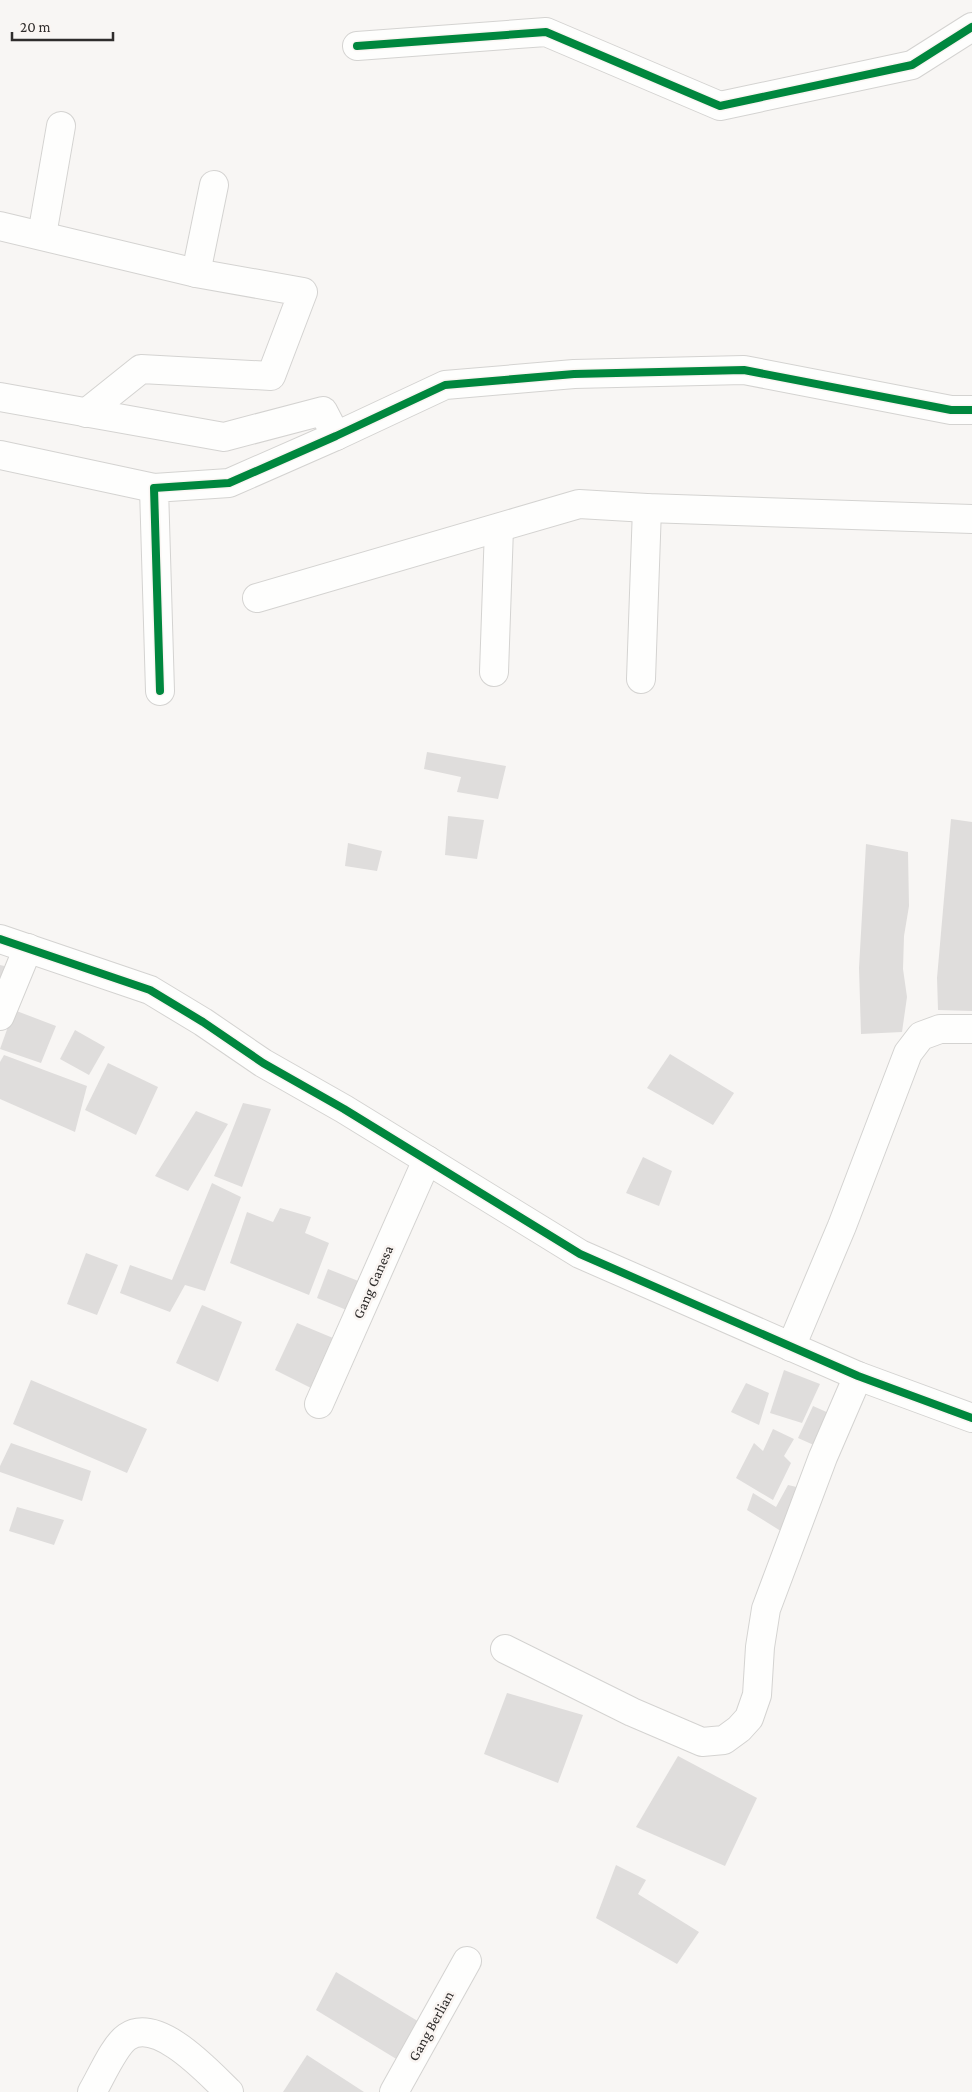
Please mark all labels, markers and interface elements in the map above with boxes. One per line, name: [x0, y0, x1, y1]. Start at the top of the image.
scale bar: [12, 10, 114, 42]
text: 20 m: [20, 19, 51, 35]
street label: Gang Ganesa: [350, 1243, 397, 1322]
street label: Gang Berlian: [405, 1988, 458, 2064]

